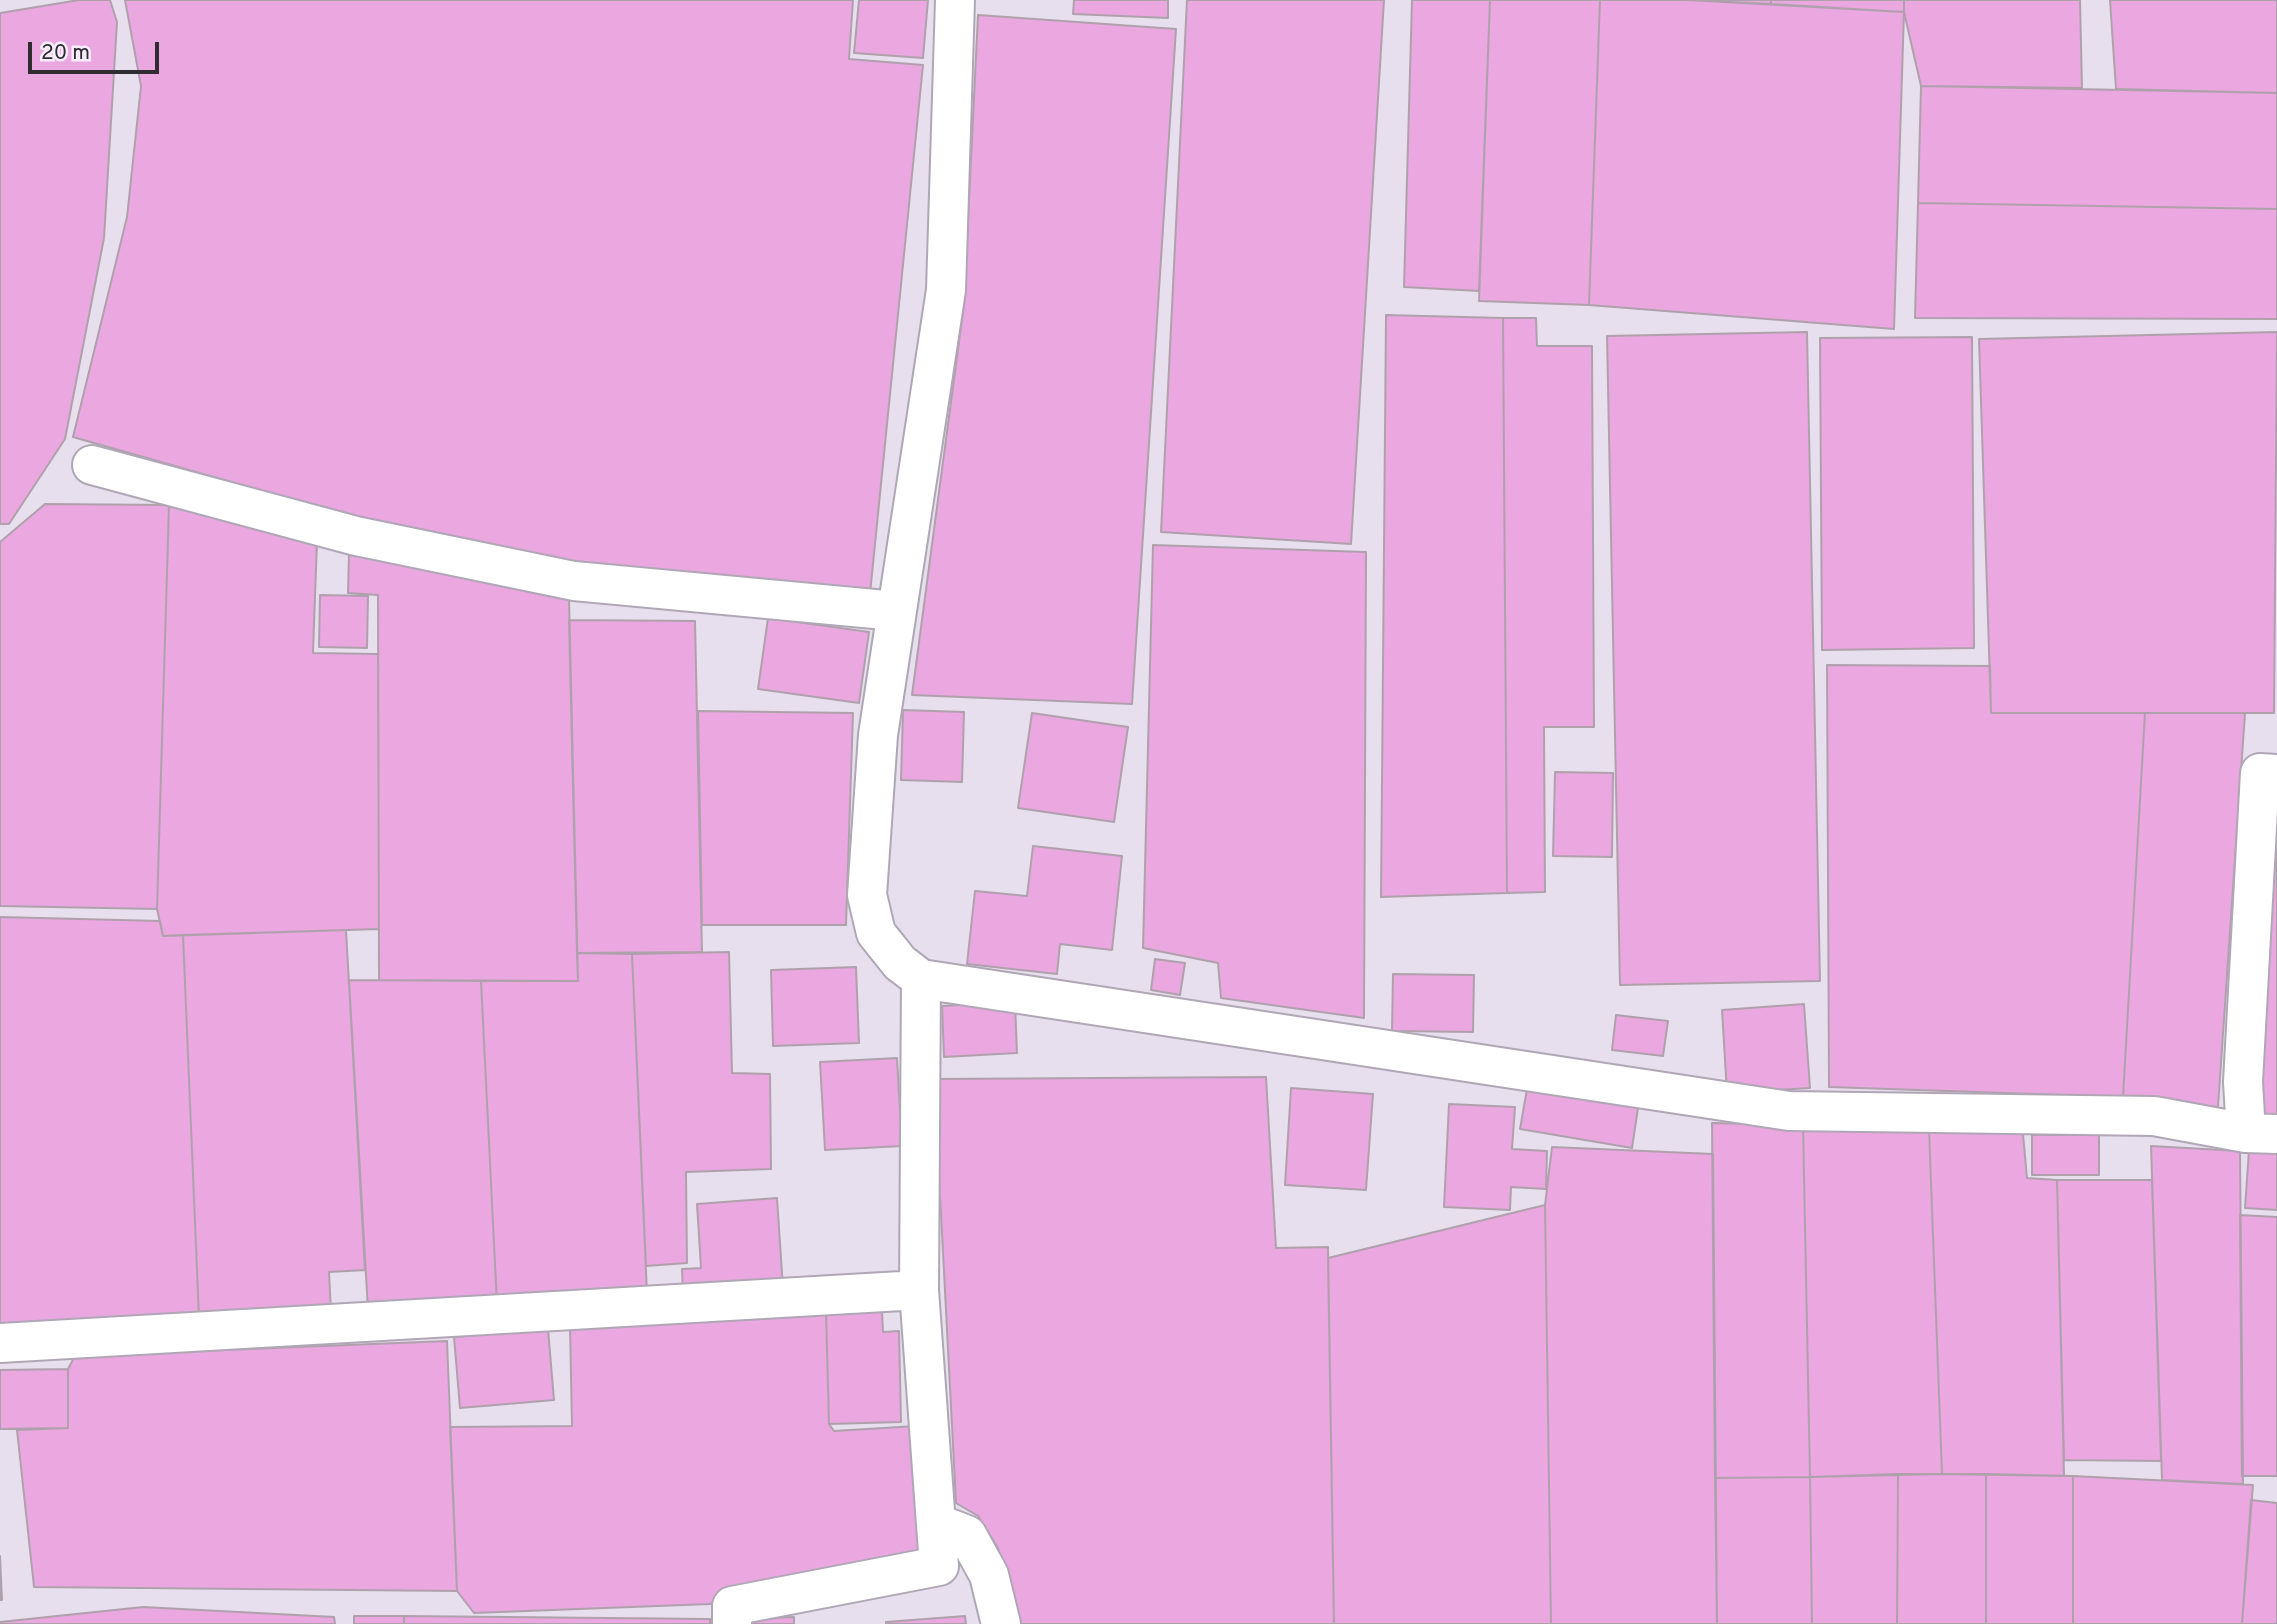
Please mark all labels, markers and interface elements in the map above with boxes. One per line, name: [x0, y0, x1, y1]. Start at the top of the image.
scale bar: [32, 28, 163, 72]
text: 20 m: [41, 40, 90, 67]

